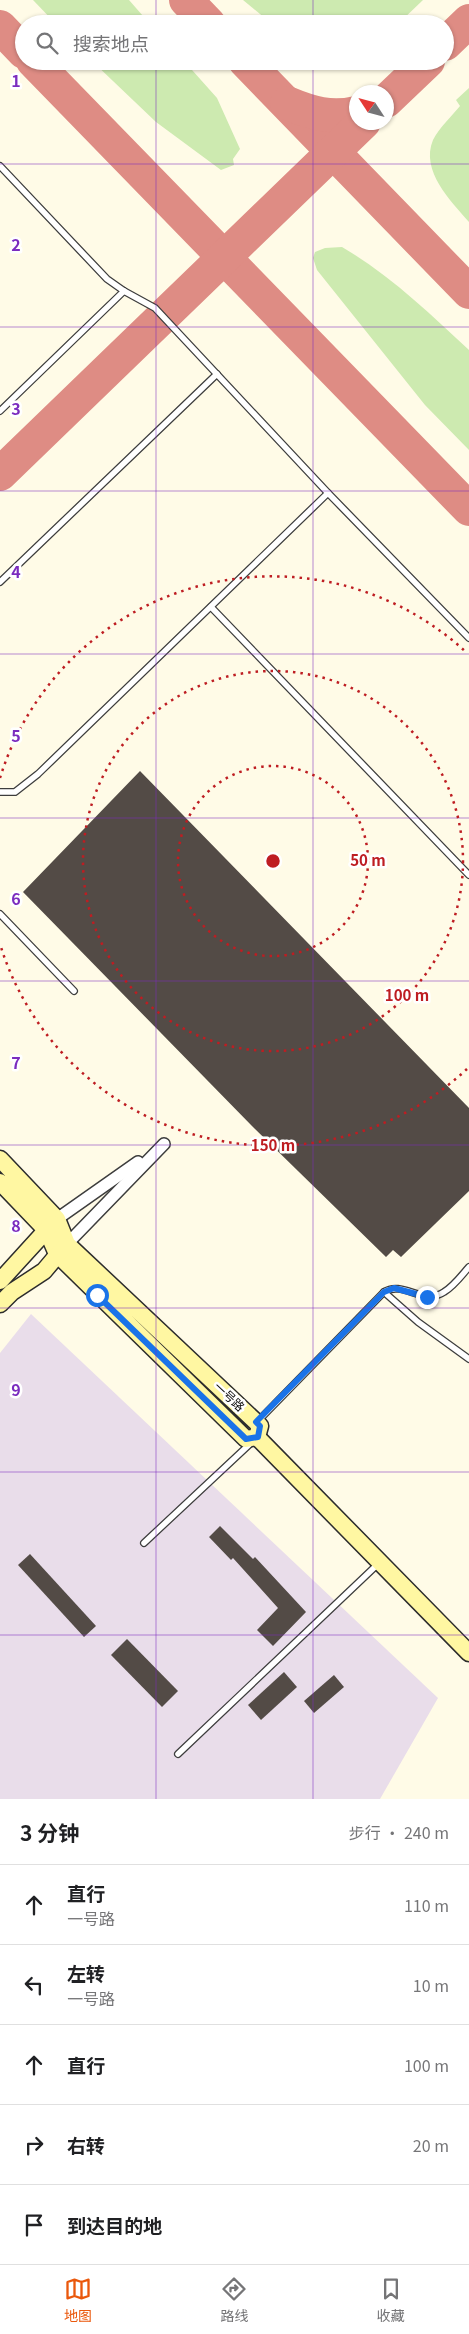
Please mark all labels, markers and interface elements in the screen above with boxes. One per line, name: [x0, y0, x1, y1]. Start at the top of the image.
search box: [15, 15, 454, 70]
icon: search: [33, 29, 61, 57]
text: 搜索地点: [73, 29, 149, 56]
text: 1: [11, 68, 21, 92]
north arrow: [349, 85, 394, 130]
text: 2: [11, 232, 21, 256]
text: 3: [11, 396, 21, 420]
text: 4: [11, 559, 21, 583]
text: 5: [11, 723, 21, 747]
text: 50 m: [350, 849, 386, 870]
centre of rings: [264, 852, 282, 870]
text: 6: [11, 886, 21, 910]
text: 100 m: [385, 984, 429, 1005]
text: 7: [11, 1050, 21, 1074]
text: 150 m: [251, 1134, 295, 1155]
text: 8: [11, 1213, 21, 1237]
route start: [86, 1284, 109, 1307]
route end: [416, 1286, 439, 1309]
text: 9: [11, 1377, 21, 1401]
street label: 一号路: [211, 1377, 249, 1414]
text: 3 分钟: [20, 1817, 79, 1847]
text: 步行 · 240 m: [349, 1820, 449, 1844]
text: 直行: [67, 1879, 105, 1906]
icon: ahead: [20, 1891, 48, 1919]
text: 110 m: [404, 1893, 449, 1917]
text: 一号路: [67, 1906, 115, 1930]
text: 左转: [67, 1959, 105, 1986]
icon: left: [20, 1971, 48, 1999]
text: 10 m: [413, 1973, 449, 1997]
text: 一号路: [67, 1986, 115, 2010]
icon: ahead: [20, 2051, 48, 2079]
text: 直行: [67, 2051, 105, 2078]
text: 100 m: [404, 2053, 449, 2077]
icon: right: [20, 2131, 48, 2159]
text: 右转: [67, 2131, 105, 2158]
text: 20 m: [413, 2133, 449, 2157]
icon: arrive: [20, 2211, 48, 2239]
text: 到达目的地: [67, 2211, 162, 2238]
tab: 地图: [64, 2275, 92, 2325]
tab: 路线: [220, 2275, 248, 2325]
tab: 收藏: [377, 2275, 405, 2325]

